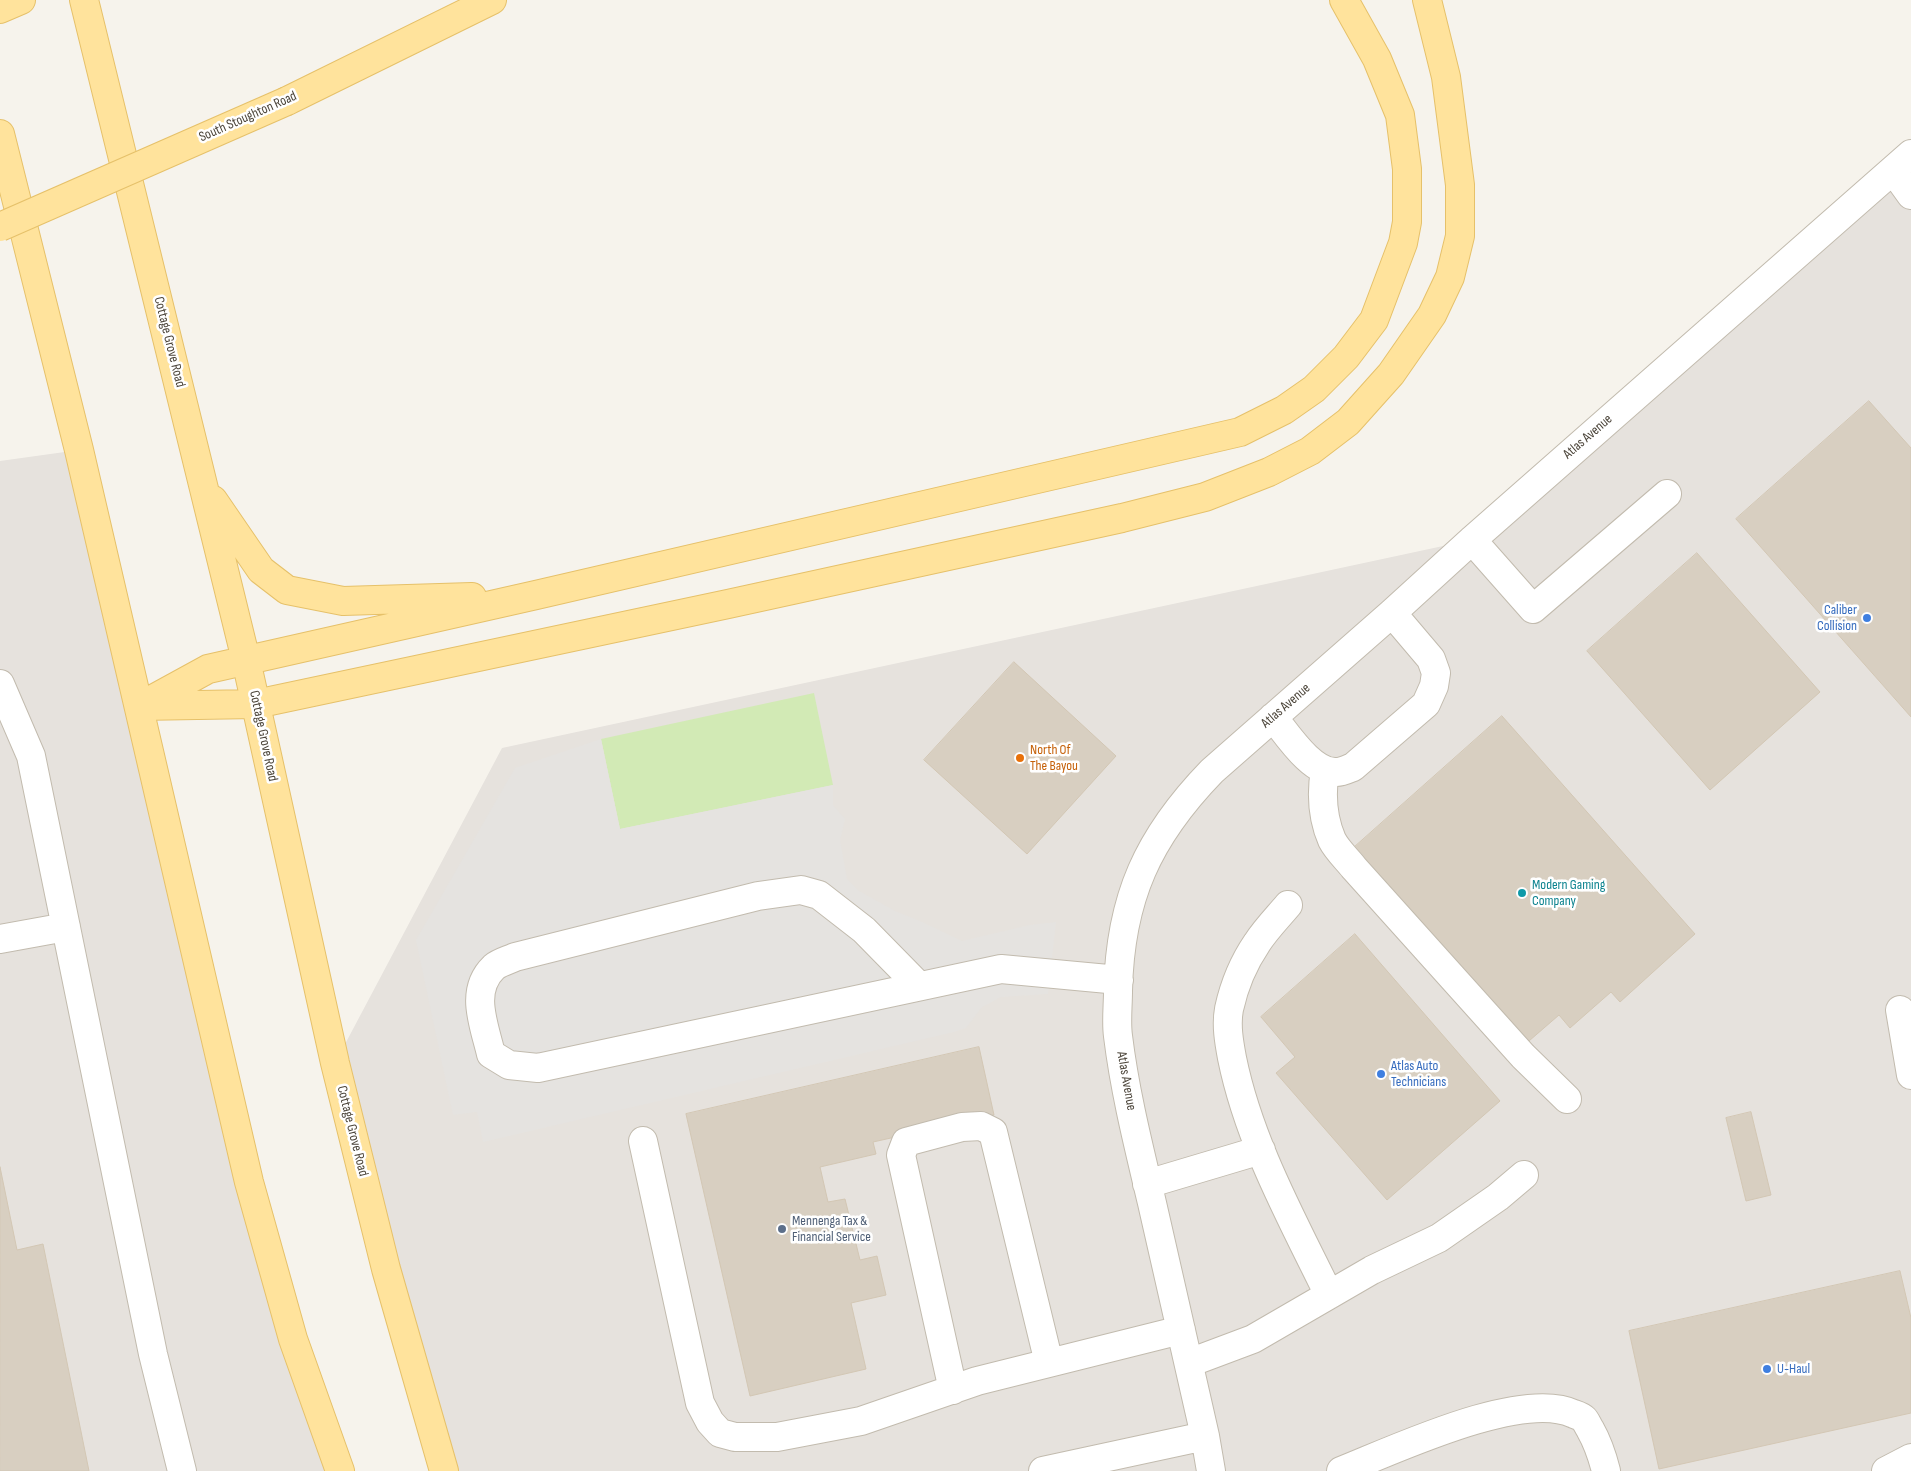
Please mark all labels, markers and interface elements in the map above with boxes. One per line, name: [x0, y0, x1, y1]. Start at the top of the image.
street label: South Stoughton Road: [197, 88, 299, 146]
street label: Cottage Grove Road: [150, 295, 188, 389]
street label: Atlas Avenue: [1560, 411, 1616, 463]
place label: Caliber Collision: [1817, 602, 1857, 634]
marker: Caliber Collision: [1861, 612, 1873, 624]
street label: Atlas Avenue: [1258, 680, 1314, 732]
street label: Cottage Grove Road: [245, 689, 281, 783]
place label: North Of The Bayou: [1030, 742, 1078, 774]
marker: North Of The Bayou: [1014, 752, 1026, 764]
place label: Modern Gaming Company: [1532, 877, 1605, 910]
marker: Modern Gaming Company: [1516, 887, 1528, 899]
street label: Atlas Avenue: [1113, 1050, 1139, 1112]
place label: Atlas Auto Technicians: [1391, 1058, 1446, 1090]
marker: Atlas Auto Technicians: [1375, 1068, 1387, 1080]
street label: Cottage Grove Road: [333, 1084, 371, 1178]
place label: Mennenga Tax & Financial Service: [792, 1213, 871, 1246]
marker: Mennenga Tax & Financial Service: [776, 1223, 788, 1235]
place label: U-Haul: [1777, 1361, 1810, 1377]
marker: U-Haul: [1761, 1363, 1773, 1375]

